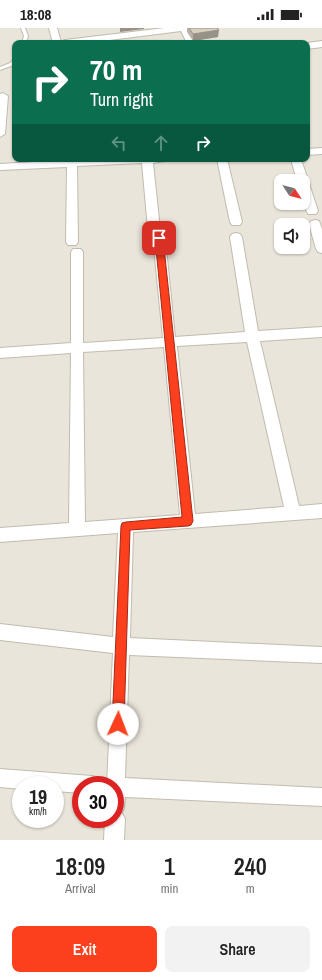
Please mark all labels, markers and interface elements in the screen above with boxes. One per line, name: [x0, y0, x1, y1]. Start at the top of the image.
text: 18:08: [20, 4, 51, 25]
text: 70 m: [90, 51, 142, 89]
icon: right: [24, 56, 76, 108]
text: Turn right: [90, 87, 153, 112]
icon: left: [108, 132, 130, 154]
icon: ahead: [150, 132, 172, 154]
icon: right: [192, 132, 214, 154]
north arrow: [274, 174, 310, 210]
map controls: [274, 174, 310, 254]
button: sound: [274, 218, 310, 254]
pin: [142, 221, 176, 255]
icon: arrive: [148, 227, 170, 249]
position arrow: [97, 703, 139, 745]
speed limit sign: 30: [72, 776, 124, 828]
text: 19: [29, 783, 47, 810]
text: km/h: [29, 805, 47, 818]
text: 18:09: [55, 850, 105, 882]
text: 1: [164, 850, 175, 882]
text: 240: [234, 850, 267, 882]
text: Arrival: [65, 880, 96, 897]
text: min: [161, 880, 178, 897]
text: m: [246, 880, 255, 897]
button: Exit: [12, 926, 157, 972]
button: Share: [165, 926, 310, 972]

